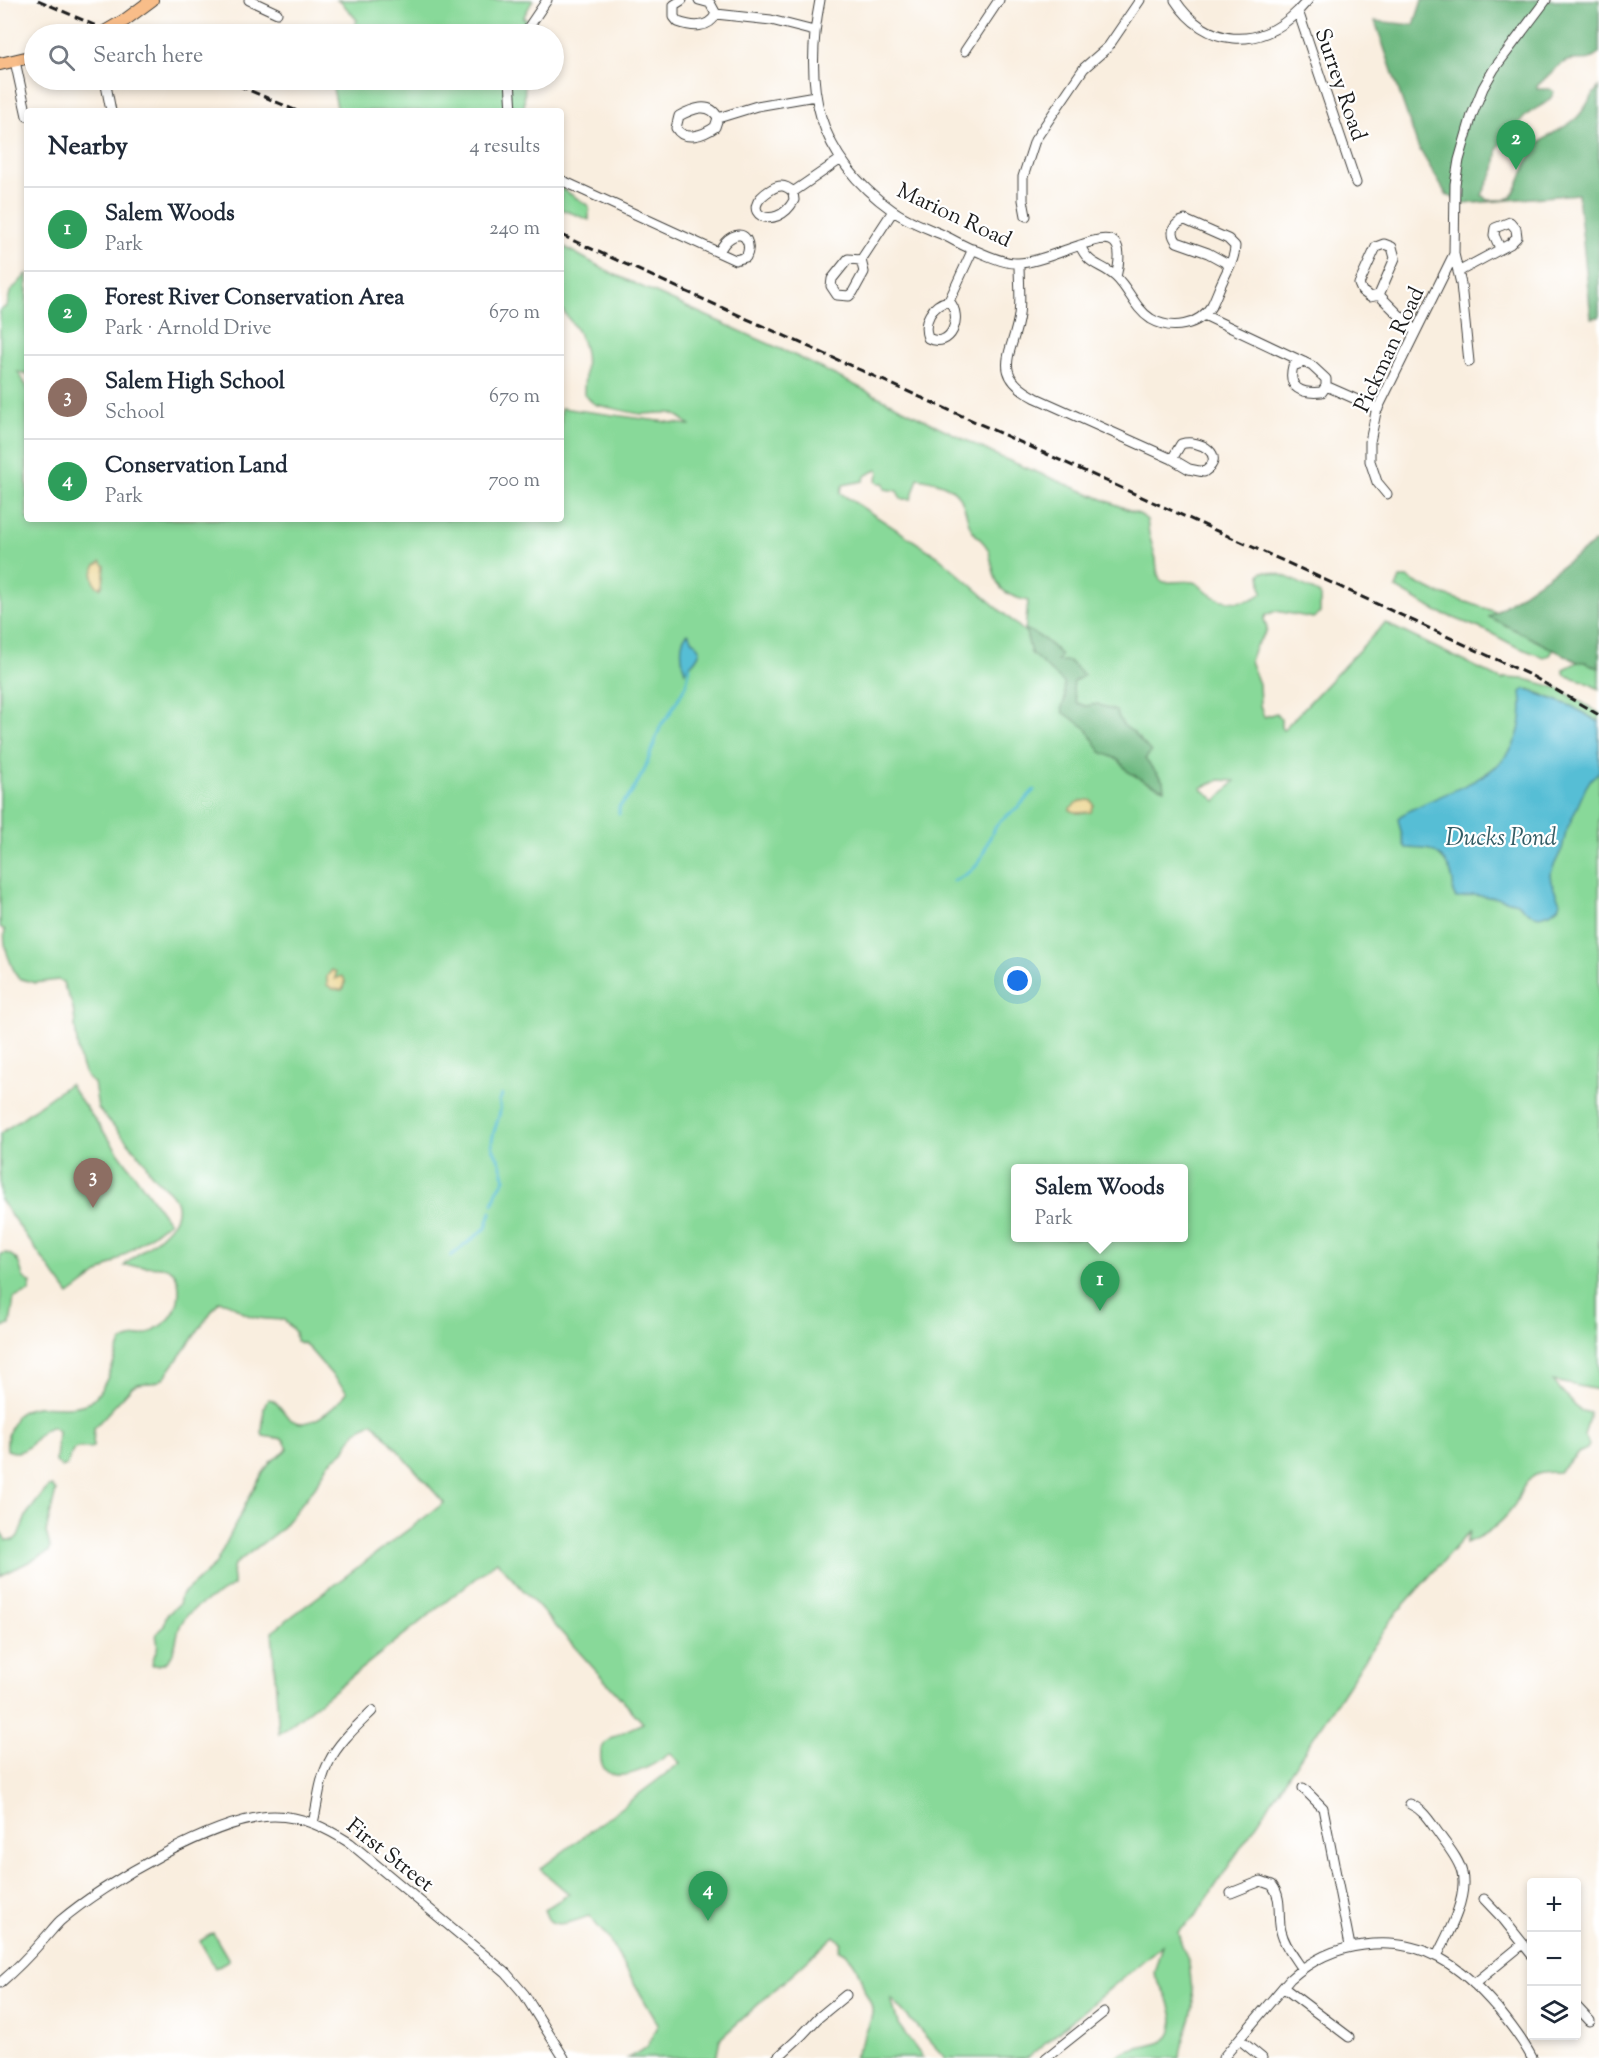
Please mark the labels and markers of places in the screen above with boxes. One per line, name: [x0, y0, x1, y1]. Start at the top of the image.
pin: 2: [1496, 120, 1536, 170]
pin: 3: [74, 1158, 112, 1208]
pin: 1: [1080, 1262, 1120, 1311]
pin: 4: [688, 1872, 728, 1921]

